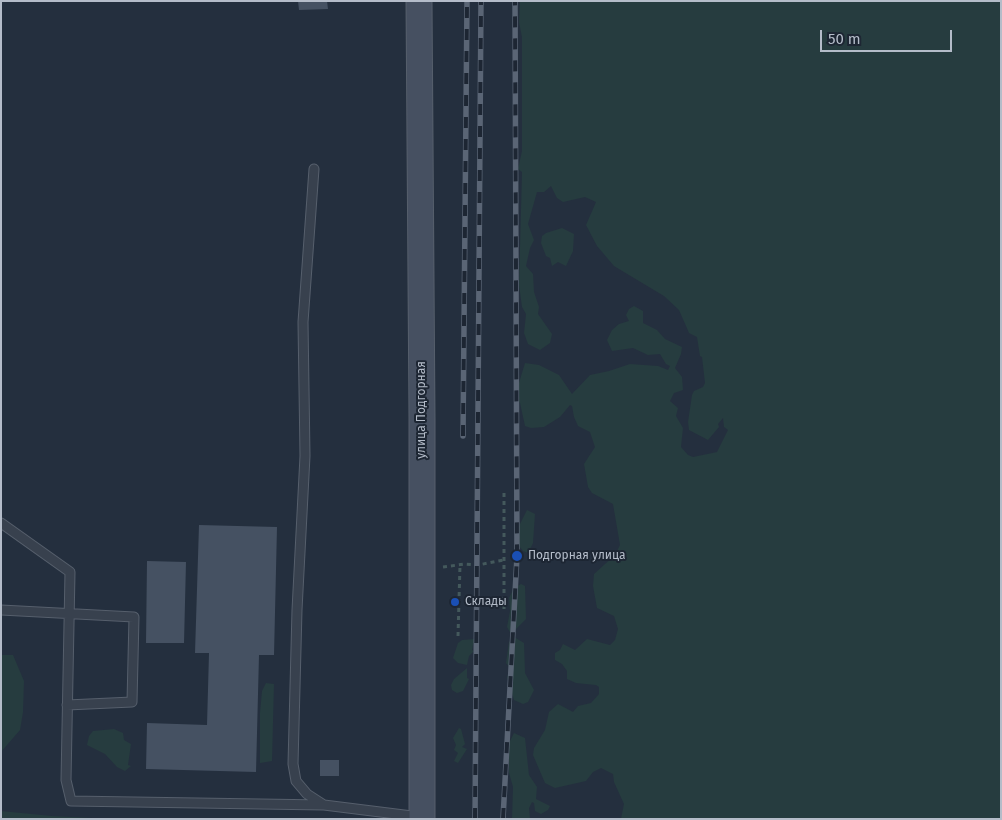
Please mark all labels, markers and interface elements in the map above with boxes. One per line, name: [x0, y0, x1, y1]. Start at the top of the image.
scale bar: [822, 20, 954, 52]
text: 50 m: [828, 30, 861, 48]
street label: улица Подгорная: [415, 361, 429, 459]
marker: Подгорная улица: [510, 549, 524, 563]
place label: Подгорная улица: [528, 549, 626, 563]
place label: Склады: [465, 595, 507, 609]
marker: Склады: [449, 596, 461, 608]

